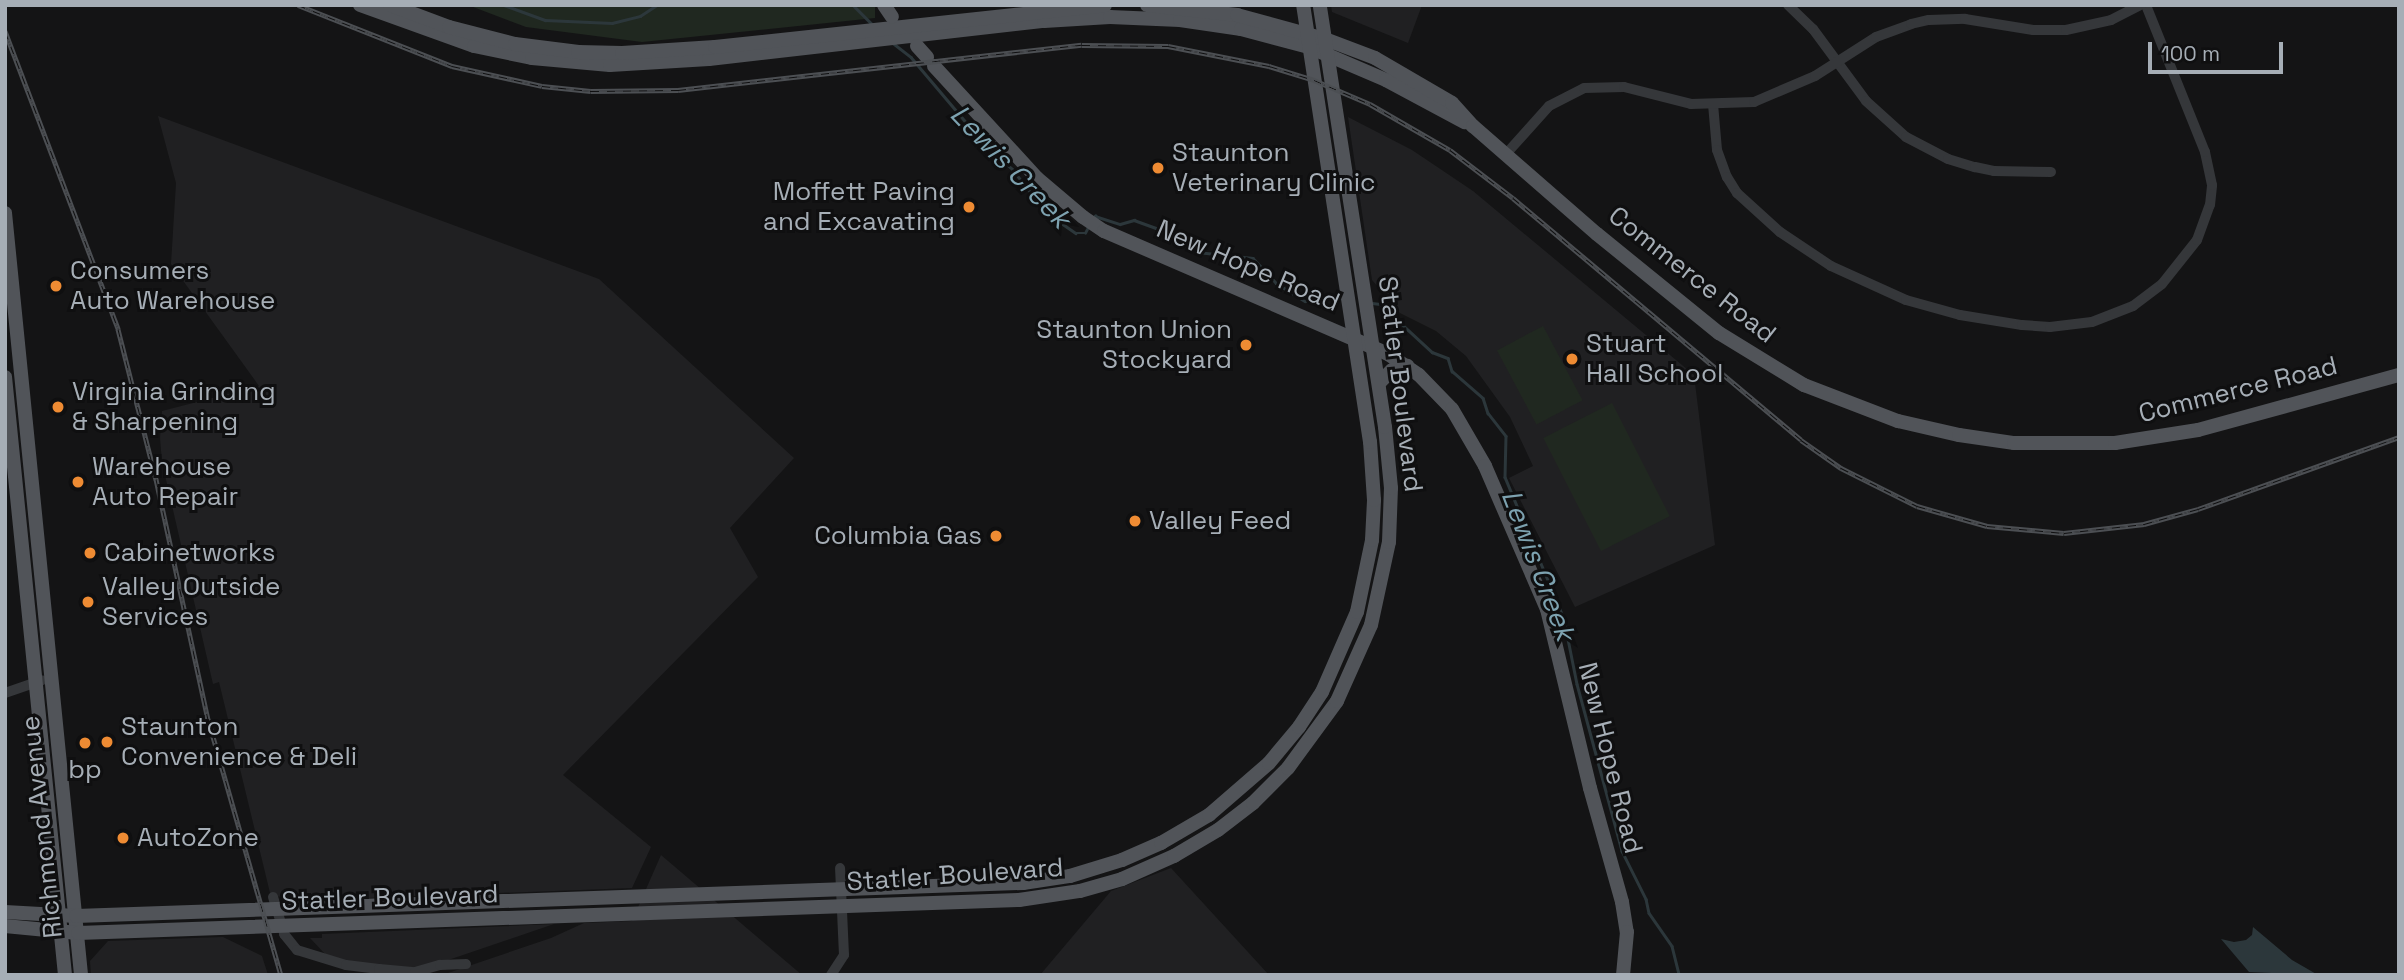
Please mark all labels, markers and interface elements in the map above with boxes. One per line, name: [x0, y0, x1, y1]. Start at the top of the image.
scale bar: [2152, 28, 2287, 72]
text: 100 m: [2161, 40, 2220, 67]
water label: Lewis Creek: [944, 97, 1078, 235]
place label: Staunton Veterinary Clinic: [1172, 137, 1376, 198]
marker: Staunton Veterinary Clinic: [1150, 160, 1166, 176]
place label: Moffett Paving and Excavating: [763, 176, 955, 238]
marker: Moffett Paving and Excavating: [961, 199, 977, 215]
street label: Commerce Road: [1602, 200, 1782, 350]
street label: New Hope Road: [1152, 213, 1344, 319]
place label: Consumers Auto Warehouse: [70, 255, 276, 316]
street label: Statler Boulevard: [1371, 274, 1429, 494]
marker: Consumers Auto Warehouse: [48, 278, 64, 294]
place label: Staunton Union Stockyard: [1036, 314, 1232, 376]
place label: Stuart Hall School: [1586, 328, 1723, 390]
marker: Staunton Union Stockyard: [1238, 337, 1254, 353]
street label: Commerce Road: [2135, 350, 2341, 430]
marker: Stuart Hall School: [1564, 351, 1580, 367]
place label: Virginia Grinding & Sharpening: [72, 376, 276, 438]
marker: Virginia Grinding & Sharpening: [50, 399, 66, 415]
place label: Warehouse Auto Repair: [92, 451, 238, 512]
marker: Warehouse Auto Repair: [70, 474, 86, 490]
water label: Lewis Creek: [1495, 485, 1583, 645]
place label: Valley Feed: [1149, 505, 1291, 537]
marker: Valley Feed: [1127, 513, 1143, 529]
place label: Columbia Gas: [814, 520, 982, 552]
marker: Columbia Gas: [988, 528, 1004, 544]
place label: Cabinetworks: [104, 537, 275, 569]
marker: Cabinetworks: [82, 545, 98, 561]
place label: Valley Outside Services: [102, 571, 280, 632]
marker: Valley Outside Services: [80, 594, 96, 610]
street label: New Hope Road: [1571, 659, 1649, 857]
place label: Staunton Convenience & Deli: [121, 711, 357, 772]
street label: Richmond Avenue: [15, 714, 69, 940]
marker: Staunton Convenience & Deli: [99, 734, 115, 750]
marker: bp: [77, 735, 93, 751]
place label: bp: [68, 754, 102, 786]
place label: AutoZone: [137, 822, 259, 854]
marker: AutoZone: [115, 830, 131, 846]
street label: Statler Boulevard: [846, 852, 1064, 898]
street label: Statler Boulevard: [281, 879, 499, 917]

